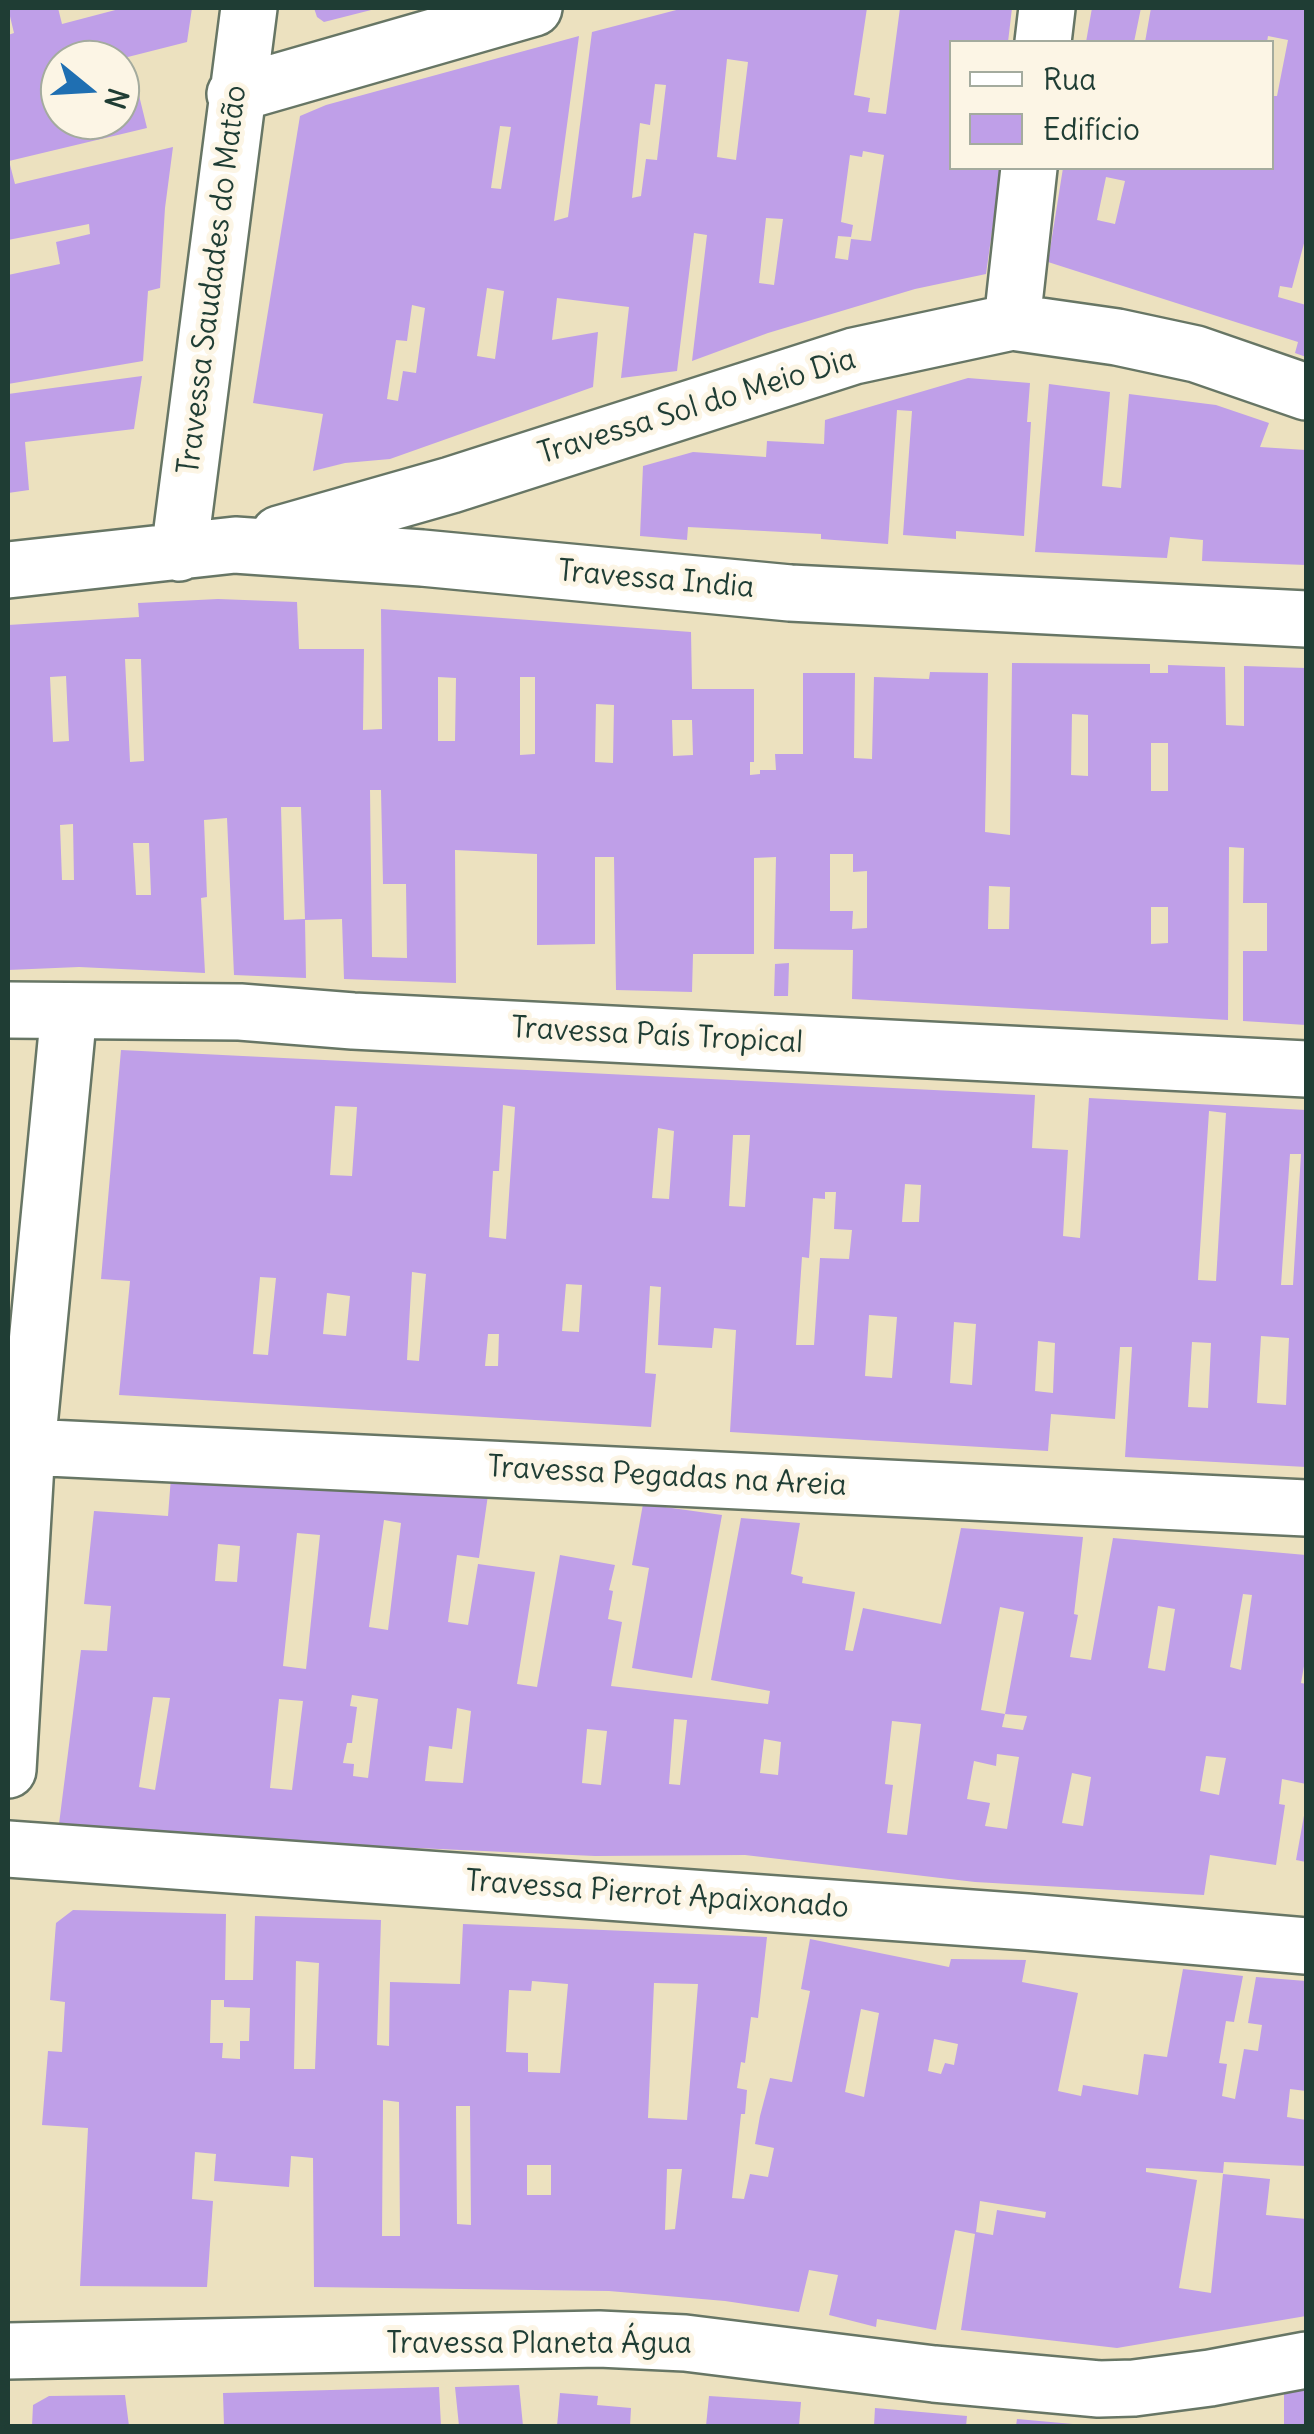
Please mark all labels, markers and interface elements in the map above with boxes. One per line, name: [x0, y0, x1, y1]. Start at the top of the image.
north arrow: [40, 40, 140, 140]
legend: [949, 40, 1274, 170]
text: Rua: [1043, 60, 1096, 98]
street label: Travessa Saudades do Matão: [171, 83, 255, 477]
text: N: [97, 84, 137, 113]
text: Edifício: [1043, 110, 1140, 148]
street label: Travessa Sol do Meio Dia: [534, 342, 860, 472]
street label: Travessa India: [556, 553, 756, 607]
street label: Travessa País Tropical: [510, 1010, 804, 1062]
street label: Travessa Pegadas na Areia: [486, 1450, 848, 1504]
street label: Travessa Pierrot Apaixonado: [464, 1864, 850, 1926]
street label: Travessa Planeta Água: [386, 2326, 692, 2362]

